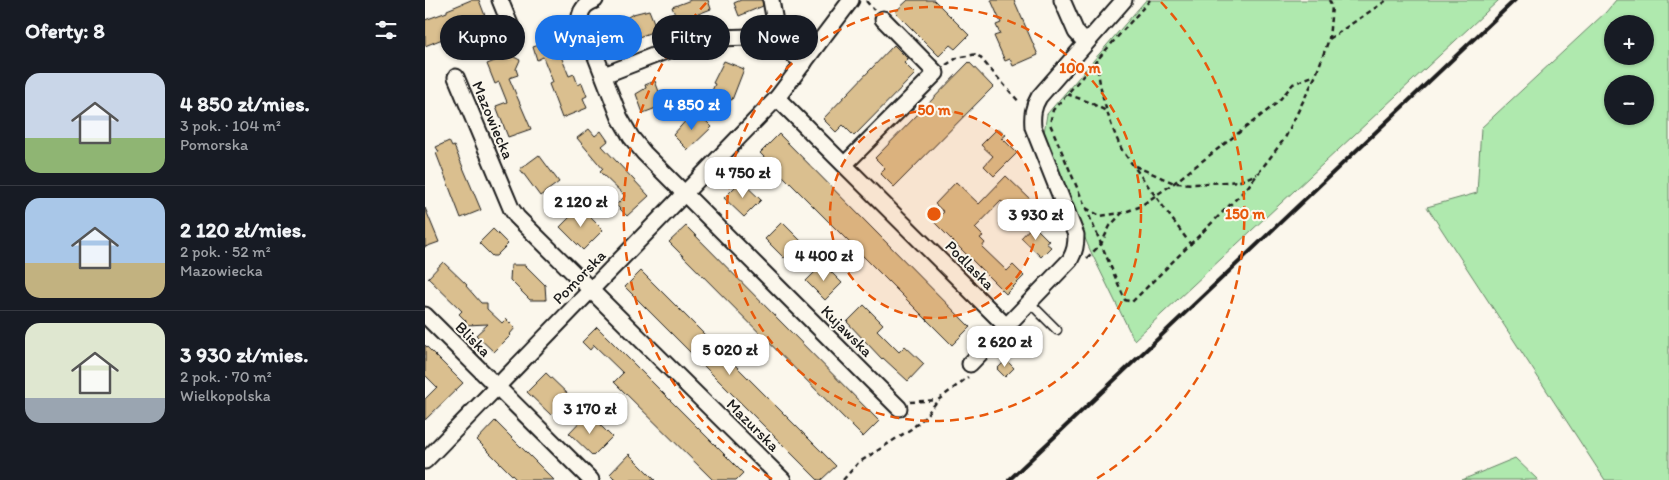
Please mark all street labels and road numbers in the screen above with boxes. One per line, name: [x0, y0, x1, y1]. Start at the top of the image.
street label: Mazowiecka: [468, 78, 518, 162]
street label: Podlaska: [941, 236, 999, 294]
street label: Pomorska: [548, 245, 610, 308]
street label: Kujawska: [817, 301, 877, 361]
street label: Bliska: [451, 317, 495, 361]
street label: Mazurska: [723, 395, 784, 456]

